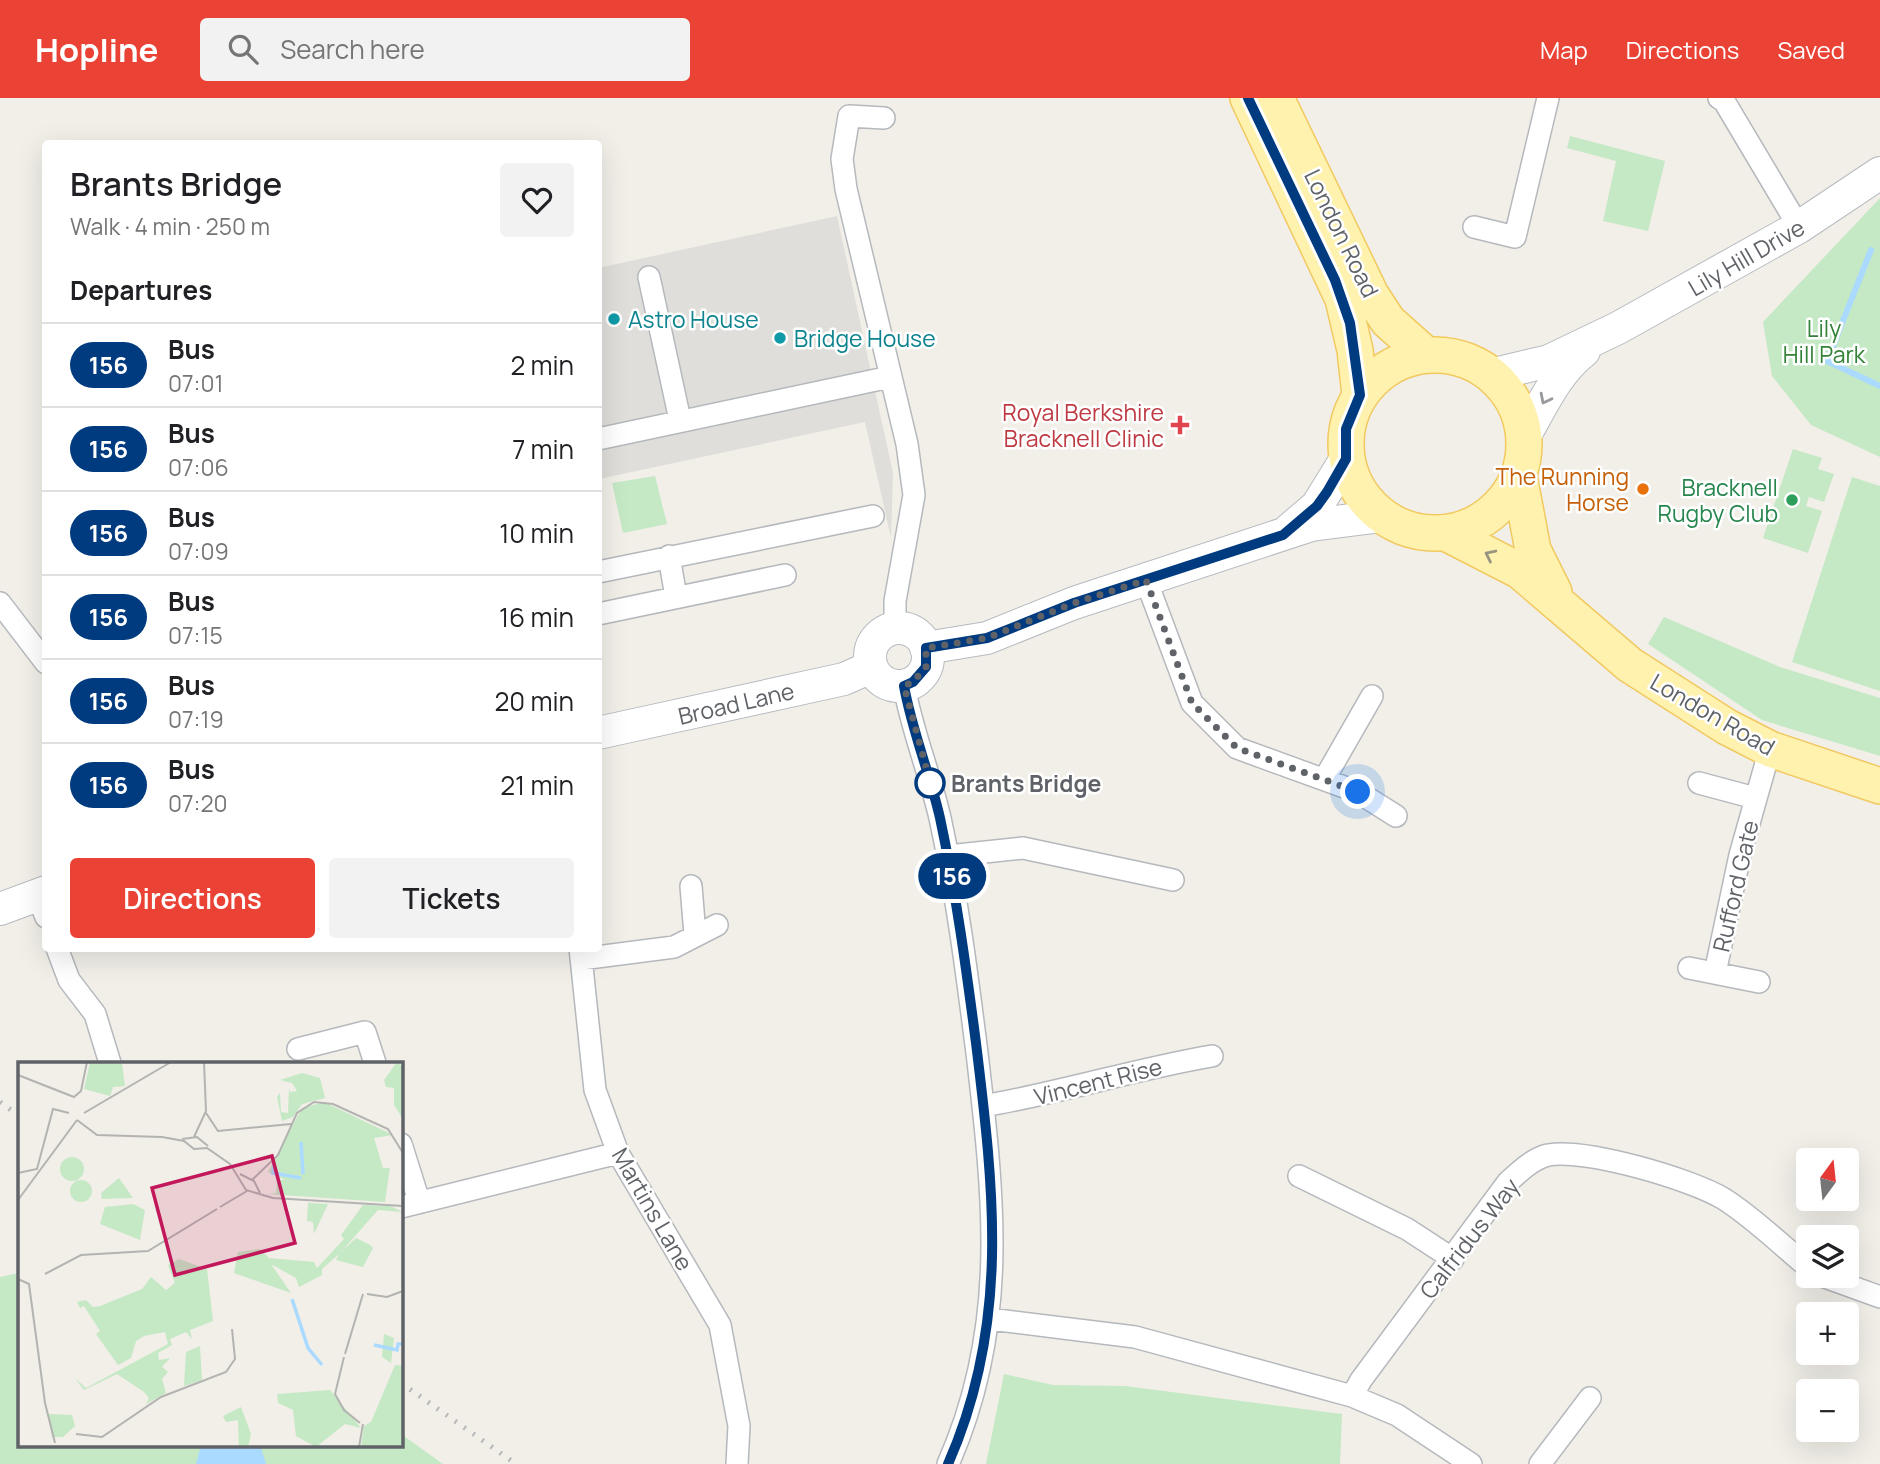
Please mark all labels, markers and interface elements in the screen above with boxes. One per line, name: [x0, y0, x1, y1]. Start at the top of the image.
search box: [200, 18, 690, 81]
text: Hopline: [35, 27, 158, 72]
icon: search: [224, 30, 262, 68]
text: Search here: [280, 31, 425, 67]
text: Map: [1540, 33, 1588, 66]
text: Directions: [1626, 33, 1739, 66]
text: Saved: [1777, 33, 1845, 66]
text: Brants Bridge: [70, 161, 282, 206]
button: heart: [500, 163, 574, 237]
street label: London Road: [1297, 164, 1387, 302]
text: Walk · 4 min · 250 m: [70, 210, 270, 242]
street label: Lily Hill Drive: [1682, 211, 1810, 303]
text: Departures: [70, 272, 212, 308]
place label: Astro House: [628, 303, 759, 335]
marker: Astro House: [606, 311, 622, 327]
park label: Lily Hill Park: [1783, 312, 1866, 370]
place label: Bridge House: [794, 322, 936, 354]
marker: Bridge House: [772, 330, 788, 346]
text: Bus: [168, 331, 215, 367]
text: 2 min: [510, 347, 574, 383]
text: 156: [89, 348, 128, 381]
text: 07:01: [168, 367, 223, 399]
one-way arrow: [1539, 392, 1553, 404]
place label: Royal Berkshire Bracknell Clinic: [1002, 396, 1164, 454]
text: Bus: [168, 415, 215, 451]
marker: Royal Berkshire Bracknell Clinic: [1170, 415, 1190, 435]
text: 7 min: [512, 431, 574, 467]
text: 156: [89, 432, 128, 465]
text: 07:06: [168, 451, 229, 483]
place label: The Running Horse: [1495, 460, 1629, 518]
place label: Bracknell Rugby Club: [1657, 471, 1778, 529]
marker: The Running Horse: [1635, 481, 1651, 497]
marker: Bracknell Rugby Club: [1784, 492, 1800, 508]
text: Bus: [168, 499, 215, 535]
text: 10 min: [499, 515, 574, 551]
text: 156: [89, 516, 128, 549]
text: 07:09: [168, 535, 229, 567]
one-way arrow: [1485, 549, 1497, 563]
text: Bus: [168, 583, 215, 619]
text: 16 min: [499, 599, 574, 635]
text: 156: [89, 600, 128, 633]
text: 07:15: [168, 619, 223, 651]
street label: London Road: [1645, 665, 1781, 763]
text: Bus: [168, 667, 215, 703]
street label: Broad Lane: [675, 674, 797, 732]
text: 20 min: [495, 683, 574, 719]
text: 156: [89, 684, 128, 717]
text: 07:19: [168, 703, 224, 735]
text: Bus: [168, 751, 215, 787]
text: 21 min: [500, 767, 574, 803]
place label: Brants Bridge: [951, 767, 1102, 799]
text: 156: [89, 768, 128, 801]
marker: Brants Bridge: [915, 768, 945, 798]
your location: [1340, 774, 1375, 809]
text: 07:20: [168, 787, 228, 819]
street label: Rufford Gate: [1704, 817, 1766, 955]
line badge: 156: [912, 853, 992, 899]
button: Directions: [70, 858, 315, 938]
button: Tickets: [329, 858, 574, 938]
text: 156: [932, 859, 972, 892]
street label: Vincent Rise: [1031, 1050, 1165, 1112]
inset map: [18, 1062, 402, 1446]
street label: Martins Lane: [605, 1142, 701, 1276]
north arrow: [1796, 1148, 1858, 1211]
map controls: [1796, 1148, 1859, 1442]
street label: Calfridus Way: [1412, 1171, 1526, 1305]
button: layers: [1796, 1225, 1859, 1288]
button: +: [1796, 1302, 1859, 1365]
button: −: [1796, 1379, 1859, 1442]

